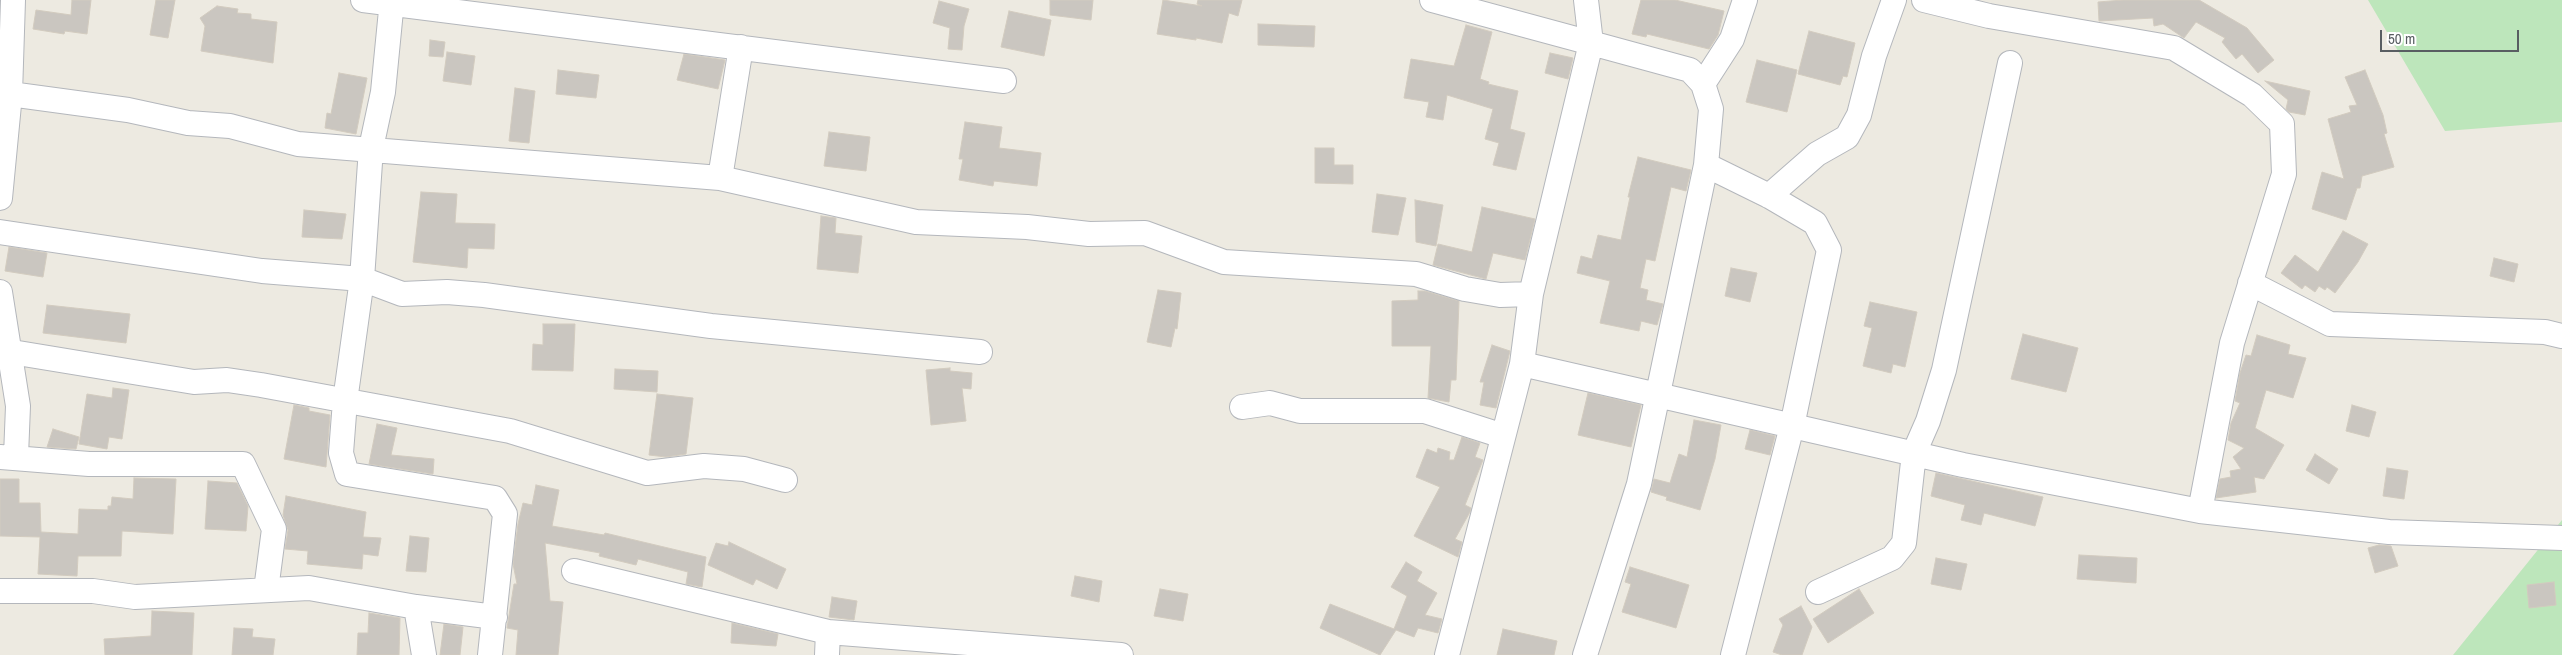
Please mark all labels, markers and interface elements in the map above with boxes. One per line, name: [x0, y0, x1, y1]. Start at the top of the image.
scale bar: [2382, 20, 2521, 52]
text: 50 m: [2388, 28, 2415, 49]

